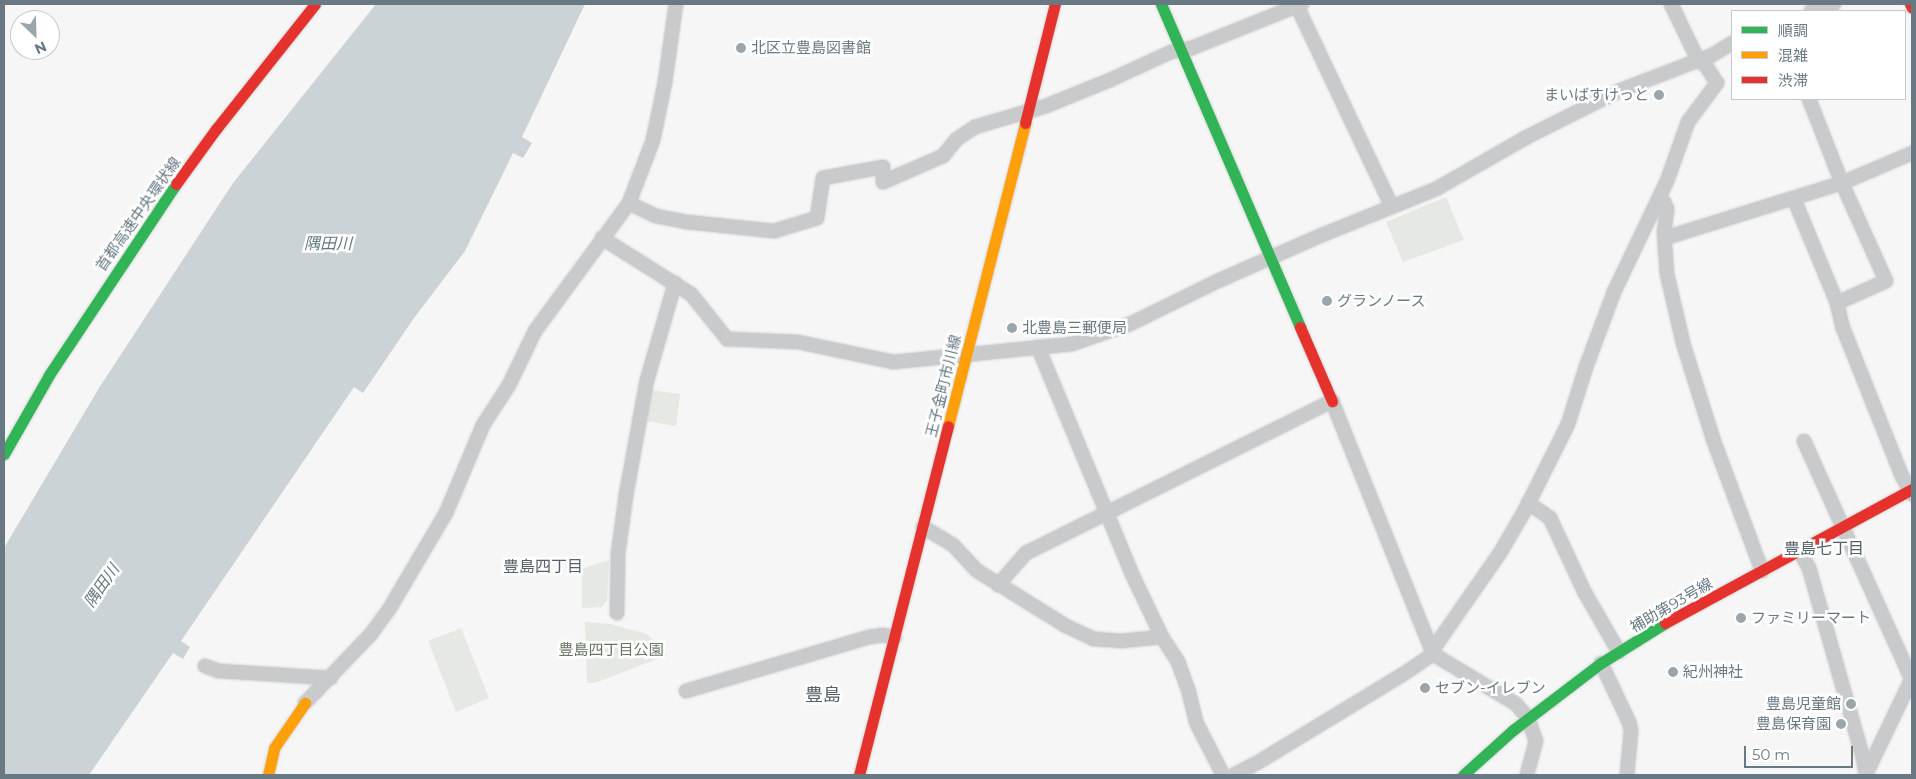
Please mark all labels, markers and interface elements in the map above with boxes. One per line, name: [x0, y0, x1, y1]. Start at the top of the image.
north arrow: [10, 10, 60, 60]
legend: [1731, 10, 1906, 100]
text: 順調: [1778, 21, 1808, 40]
text: N: [32, 37, 50, 58]
place label: 北区立豊島図書館: [751, 39, 871, 57]
marker: 北区立豊島図書館: [735, 42, 747, 54]
text: 混雑: [1778, 46, 1808, 65]
text: 渋滞: [1778, 71, 1808, 90]
place label: まいばすけっと: [1544, 86, 1649, 104]
marker: まいばすけっと: [1653, 89, 1665, 101]
street label: 首都高速中央環状線: [92, 154, 184, 274]
water label: 隅田川: [304, 234, 352, 254]
place label: グランノース: [1337, 292, 1427, 310]
marker: グランノース: [1321, 295, 1333, 307]
place label: 北豊島三郵便局: [1022, 319, 1127, 337]
marker: 北豊島三郵便局: [1006, 322, 1018, 334]
street label: 王子金町市川線: [922, 333, 964, 439]
district label: 豊島七丁目: [1784, 539, 1864, 559]
district label: 豊島四丁目: [503, 557, 583, 577]
water label: 隅田川: [80, 561, 124, 611]
street label: 補助第93号線: [1626, 574, 1716, 636]
place label: ファミリーマート: [1751, 609, 1871, 627]
marker: ファミリーマート: [1735, 612, 1747, 624]
park label: 豊島四丁目公園: [559, 641, 663, 659]
place label: 紀州神社: [1683, 663, 1743, 681]
marker: 紀州神社: [1667, 666, 1679, 678]
place label: セブン-イレブン: [1435, 679, 1546, 697]
marker: セブン-イレブン: [1419, 682, 1431, 694]
district label: 豊島: [805, 684, 841, 706]
place label: 豊島児童館: [1766, 695, 1841, 713]
marker: 豊島児童館: [1845, 698, 1857, 710]
place label: 豊島保育園: [1756, 715, 1831, 733]
marker: 豊島保育園: [1835, 718, 1847, 730]
scale bar: [1746, 736, 1855, 768]
text: 50 m: [1752, 745, 1790, 764]

